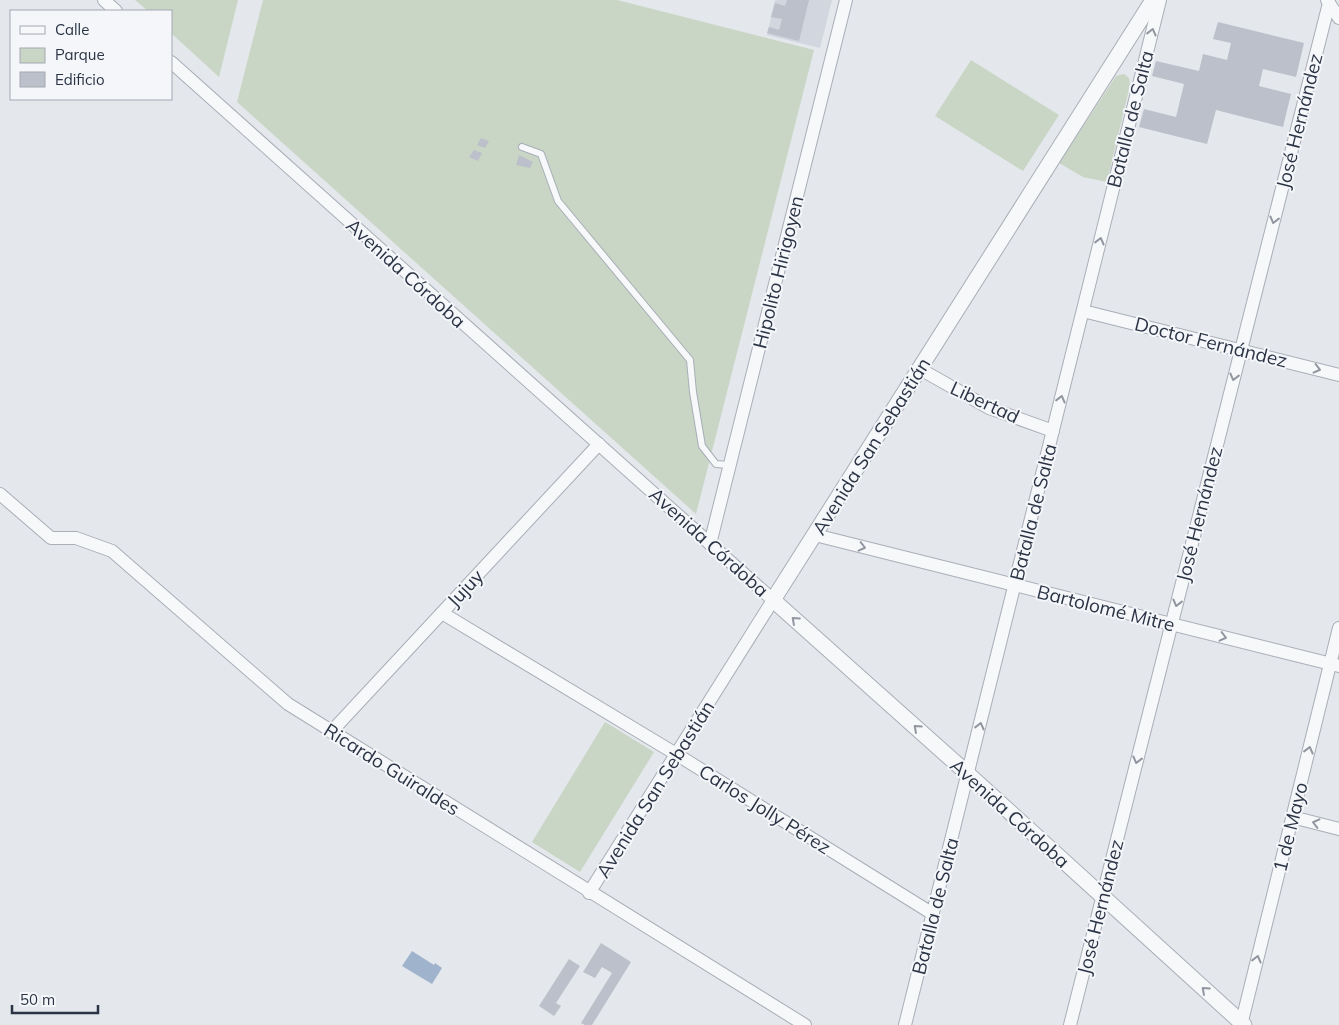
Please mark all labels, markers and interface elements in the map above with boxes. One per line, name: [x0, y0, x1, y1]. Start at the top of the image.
legend: [10, 10, 172, 100]
text: Calle: [55, 20, 89, 39]
one-way arrow: [1146, 28, 1157, 37]
text: Parque: [55, 45, 105, 64]
street label: Batalla de Salta: [1101, 48, 1159, 190]
street label: José Hernández: [1271, 51, 1327, 191]
text: Edificio: [55, 70, 105, 89]
street label: Hipolito Hirigoyen: [747, 193, 809, 351]
street label: Avenida Córdoba: [341, 213, 471, 333]
one-way arrow: [1269, 215, 1280, 224]
one-way arrow: [1094, 236, 1105, 245]
street label: Doctor Fernández: [1132, 311, 1290, 373]
street label: Avenida San Sebastián: [807, 353, 935, 539]
one-way arrow: [1312, 363, 1321, 374]
one-way arrow: [1229, 373, 1240, 382]
street label: Libertad: [947, 376, 1023, 428]
one-way arrow: [1055, 394, 1066, 403]
street label: Batalla de Salta: [1004, 441, 1062, 583]
street label: José Hernández: [1171, 444, 1227, 584]
street label: Avenida Córdoba: [644, 482, 774, 602]
one-way arrow: [857, 541, 866, 552]
street label: Jujuy: [442, 564, 488, 612]
street label: Bartolomé Mitre: [1035, 579, 1177, 637]
one-way arrow: [1172, 598, 1183, 607]
one-way arrow: [792, 617, 801, 626]
one-way arrow: [1219, 631, 1228, 642]
street label: Avenida San Sebastián: [591, 696, 719, 882]
street label: Ricardo Guiraldes: [320, 718, 464, 820]
one-way arrow: [974, 722, 985, 731]
one-way arrow: [913, 725, 922, 734]
one-way arrow: [1303, 745, 1314, 754]
street label: Avenida Córdoba: [945, 753, 1075, 873]
one-way arrow: [1132, 756, 1143, 765]
street label: Carlos Jolly Pérez: [695, 759, 836, 859]
street label: 1 de Mayo: [1267, 780, 1313, 874]
one-way arrow: [1311, 818, 1320, 829]
street label: Batalla de Salta: [906, 835, 964, 977]
street label: José Hernández: [1072, 837, 1128, 977]
one-way arrow: [1251, 954, 1262, 963]
scale bar: [12, 982, 99, 1014]
one-way arrow: [1202, 987, 1211, 996]
text: 50 m: [20, 990, 55, 1009]

